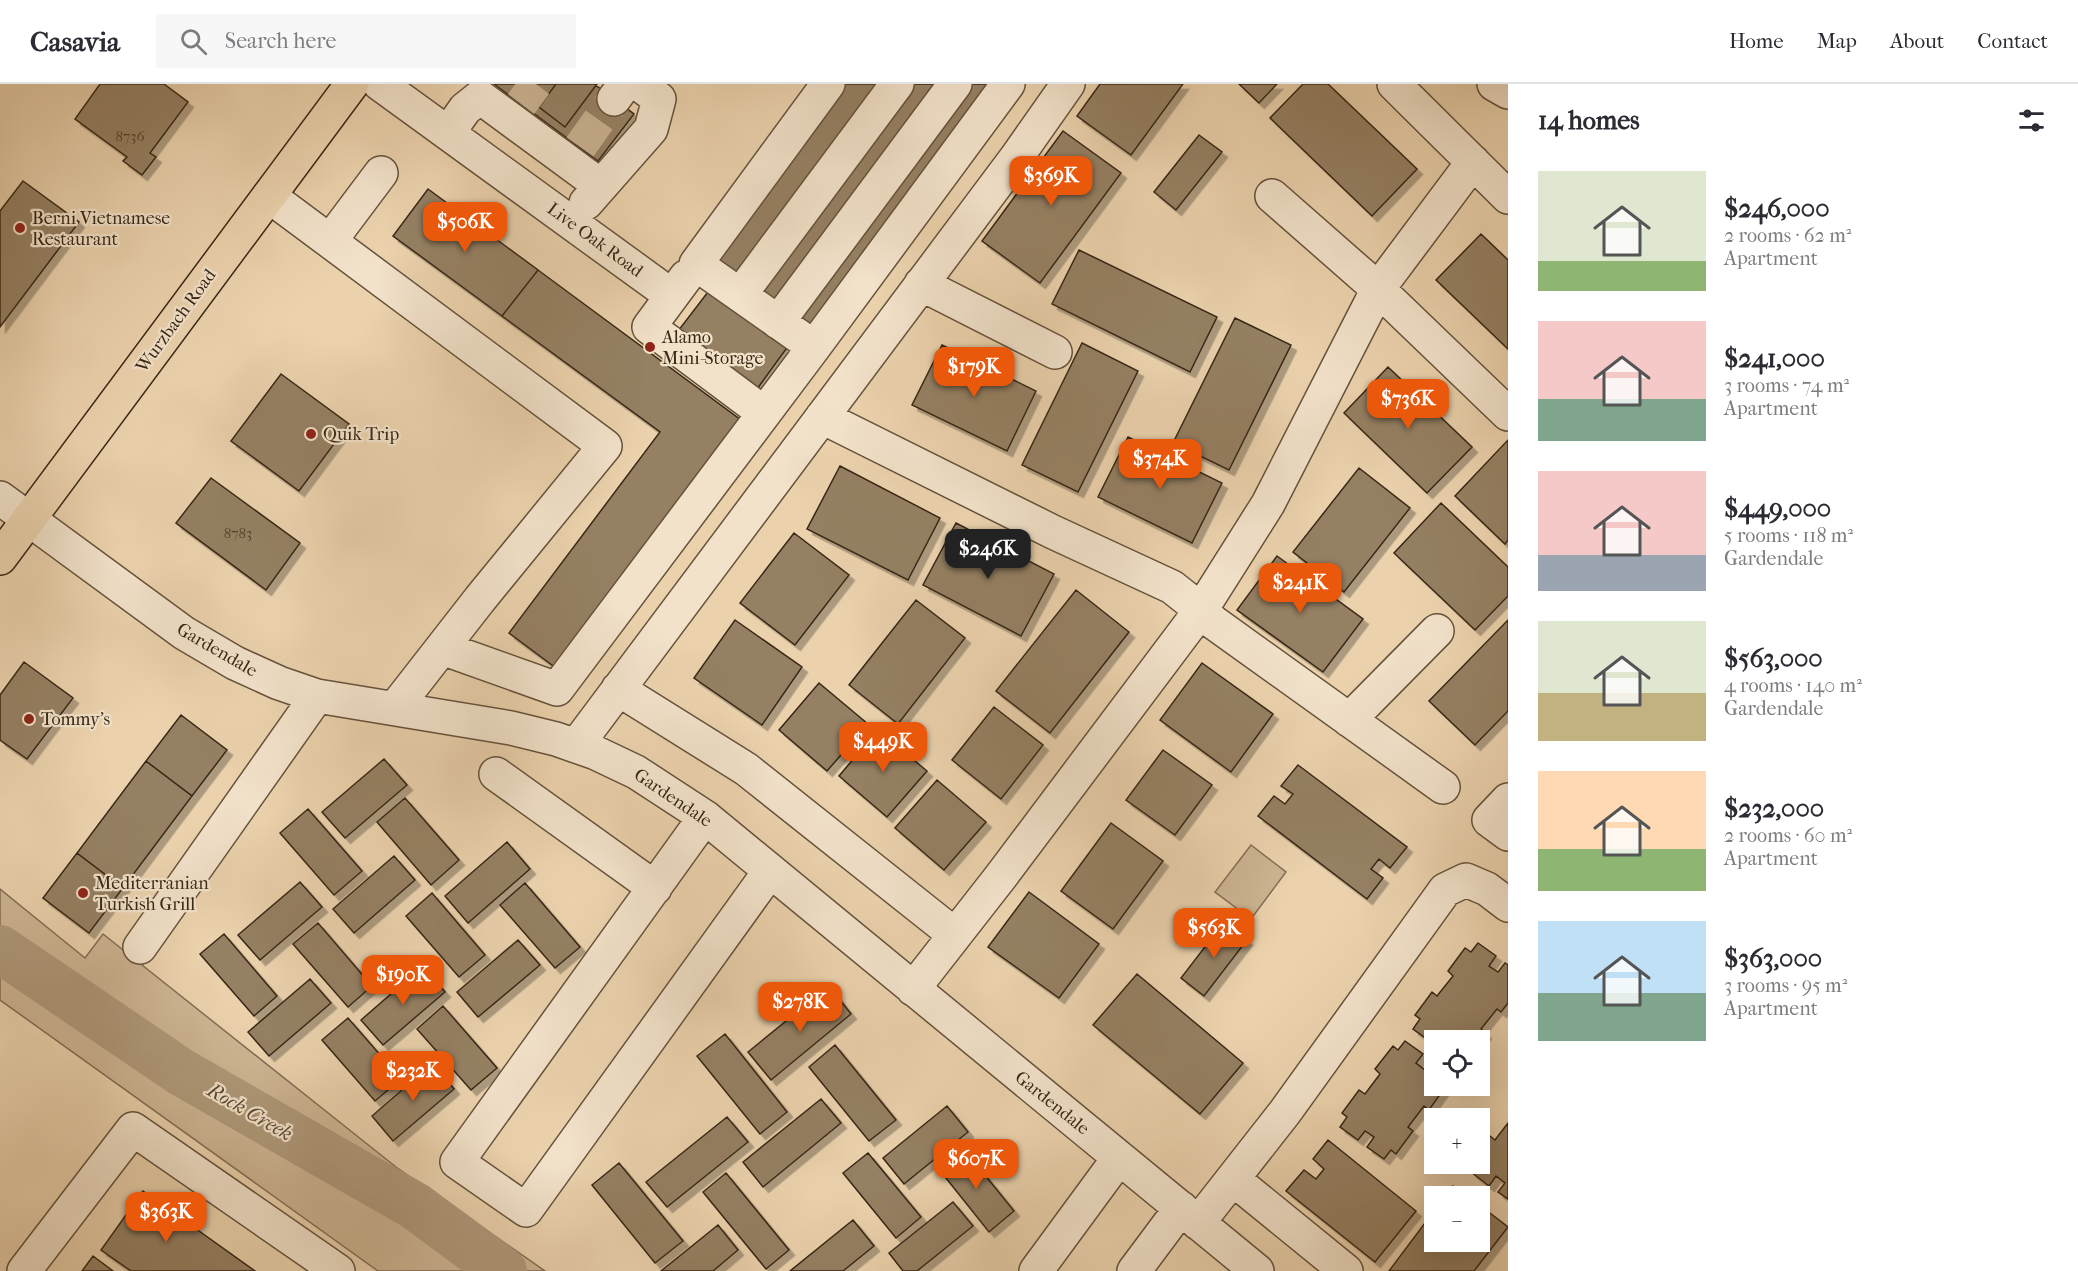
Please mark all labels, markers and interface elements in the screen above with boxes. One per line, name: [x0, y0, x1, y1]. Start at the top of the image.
search box: [156, 14, 576, 68]
text: Casavia: [30, 25, 120, 58]
icon: search: [177, 25, 210, 58]
text: Search here: [225, 28, 336, 54]
text: Home: [1729, 29, 1784, 53]
text: Map: [1817, 29, 1857, 53]
text: About: [1890, 29, 1944, 53]
text: Contact: [1977, 29, 2048, 53]
icon: filters: [2015, 104, 2048, 137]
text: 14 homes: [1538, 105, 1640, 136]
house number: 8736: [115, 127, 145, 145]
pin: $369K: [1009, 156, 1093, 207]
text: $369K: [1023, 164, 1079, 187]
text: $246,000: [1724, 193, 1830, 224]
icon: home: [1586, 195, 1658, 267]
street label: Live Oak Road: [543, 198, 647, 282]
pin: $506K: [423, 202, 507, 253]
place label: Berni Vietnamese Restaurant: [32, 208, 170, 250]
text: $506K: [437, 210, 493, 233]
marker: Berni Vietnamese Restaurant: [13, 221, 27, 235]
text: 2 rooms · 62 m²: [1724, 224, 1851, 247]
text: Apartment: [1724, 247, 1818, 270]
street label: Wurzbach Road: [131, 265, 221, 378]
place label: Alamo Mini-Storage: [661, 327, 764, 369]
marker: Alamo Mini-Storage: [643, 340, 657, 354]
text: $241,000: [1724, 343, 1825, 374]
icon: home: [1586, 345, 1658, 417]
pin: $179K: [932, 347, 1016, 398]
text: $179K: [948, 355, 1000, 378]
text: 3 rooms · 74 m²: [1724, 374, 1849, 397]
pin: $736K: [1366, 379, 1450, 430]
text: $736K: [1381, 387, 1435, 410]
text: Apartment: [1724, 397, 1818, 420]
place label: Quik Trip: [323, 424, 399, 445]
marker: Quik Trip: [304, 427, 318, 441]
pin: $374K: [1118, 439, 1202, 490]
text: $374K: [1133, 447, 1187, 470]
text: $449,000: [1724, 493, 1831, 524]
icon: home: [1586, 495, 1658, 567]
house number: 8783: [224, 524, 252, 542]
text: 5 rooms · 118 m²: [1724, 524, 1853, 547]
pin: $246K: [946, 529, 1030, 580]
text: $246K: [959, 537, 1017, 560]
text: Gardendale: [1724, 547, 1823, 570]
pin: $241K: [1258, 563, 1342, 614]
text: $241K: [1273, 571, 1327, 594]
street label: Gardendale: [173, 619, 261, 682]
text: $563,000: [1724, 643, 1823, 674]
icon: home: [1586, 645, 1658, 717]
text: 4 rooms · 140 m²: [1724, 674, 1862, 697]
text: Gardendale: [1724, 697, 1823, 720]
place label: Tommy’s: [41, 709, 111, 730]
marker: Tommy’s: [22, 712, 36, 726]
pin: $449K: [841, 722, 925, 773]
text: $449K: [853, 730, 913, 753]
street label: Gardendale: [630, 764, 716, 832]
text: $232,000: [1724, 793, 1824, 824]
icon: home: [1586, 795, 1658, 867]
text: 2 rooms · 60 m²: [1724, 824, 1852, 847]
text: Apartment: [1724, 847, 1818, 870]
place label: Mediterranian Turkish Grill: [95, 873, 209, 915]
marker: Mediterranian Turkish Grill: [76, 886, 90, 900]
pin: $563K: [1172, 908, 1256, 959]
text: $563K: [1187, 916, 1241, 939]
text: $363,000: [1724, 943, 1822, 974]
icon: home: [1586, 945, 1658, 1017]
pin: $190K: [361, 955, 445, 1006]
text: $190K: [376, 963, 430, 986]
text: 3 rooms · 95 m²: [1724, 974, 1847, 997]
pin: $278K: [758, 982, 842, 1033]
text: $278K: [772, 990, 828, 1013]
text: Apartment: [1724, 997, 1818, 1020]
map controls: [1424, 1030, 1490, 1252]
button: locate: [1424, 1030, 1490, 1096]
pin: $232K: [371, 1051, 455, 1102]
text: $232K: [386, 1059, 440, 1082]
street label: Gardendale: [1011, 1067, 1093, 1139]
water label: Rock Creek: [202, 1077, 297, 1146]
button: +: [1424, 1108, 1490, 1174]
pin: $607K: [934, 1139, 1018, 1190]
text: $607K: [947, 1147, 1005, 1170]
button: −: [1424, 1186, 1490, 1252]
pin: $363K: [124, 1192, 208, 1243]
text: $363K: [140, 1200, 192, 1223]

